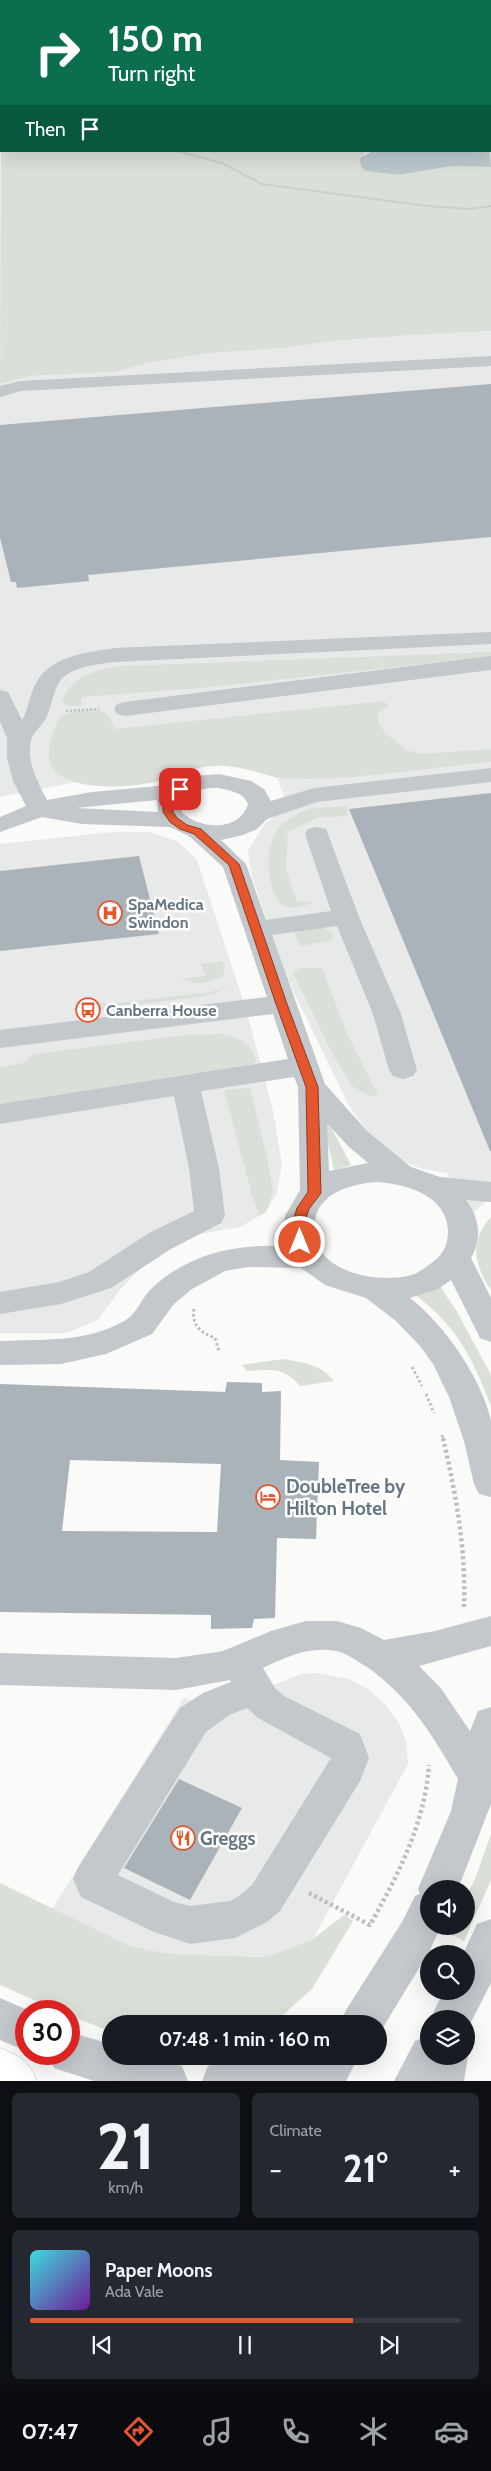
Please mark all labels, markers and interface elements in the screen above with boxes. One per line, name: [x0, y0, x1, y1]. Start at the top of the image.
text: 150 m: [108, 17, 203, 60]
icon: right: [25, 20, 90, 85]
text: Turn right: [108, 60, 195, 87]
icon: arrive: [76, 115, 104, 143]
text: Then: [25, 118, 66, 141]
pin: [159, 768, 201, 810]
icon: arrive: [166, 775, 194, 803]
place label: SpaMedica Swindon: [128, 895, 204, 932]
hospital icon: SpaMedica Swindon: [97, 900, 123, 926]
bus stop icon: Canberra House: [75, 997, 101, 1023]
place label: Canberra House: [106, 1001, 216, 1020]
position arrow: [273, 1215, 325, 1267]
place label: DoubleTree by Hilton Hotel: [286, 1475, 406, 1520]
hotel icon: DoubleTree by Hilton Hotel: [255, 1484, 281, 1510]
restaurant icon: Greggs: [170, 1825, 196, 1851]
place label: Greggs: [200, 1827, 255, 1850]
map controls: [420, 1880, 475, 2065]
button: sound: [420, 1880, 475, 1935]
button: search: [420, 1945, 475, 2000]
speed limit sign: 30: [15, 2000, 80, 2065]
button: layers: [420, 2010, 475, 2065]
text: 07:48 · 1 min · 160 m: [159, 2028, 330, 2051]
text: 21: [97, 2106, 155, 2185]
text: Climate: [270, 2121, 322, 2140]
text: 21°: [343, 2145, 388, 2192]
text: −: [270, 2152, 282, 2186]
text: +: [449, 2152, 461, 2186]
text: km/h: [108, 2178, 143, 2197]
text: Paper Moons: [105, 2259, 213, 2282]
text: Ada Vale: [105, 2282, 164, 2301]
icon: previous: [88, 2331, 116, 2359]
icon: pause: [231, 2331, 259, 2359]
icon: next: [375, 2331, 403, 2359]
icon: directions: [121, 2414, 156, 2449]
icon: music: [200, 2414, 235, 2449]
icon: phone: [278, 2414, 313, 2449]
icon: climate: [356, 2414, 391, 2449]
icon: car: [434, 2414, 469, 2449]
text: 07:47: [22, 2418, 78, 2445]

